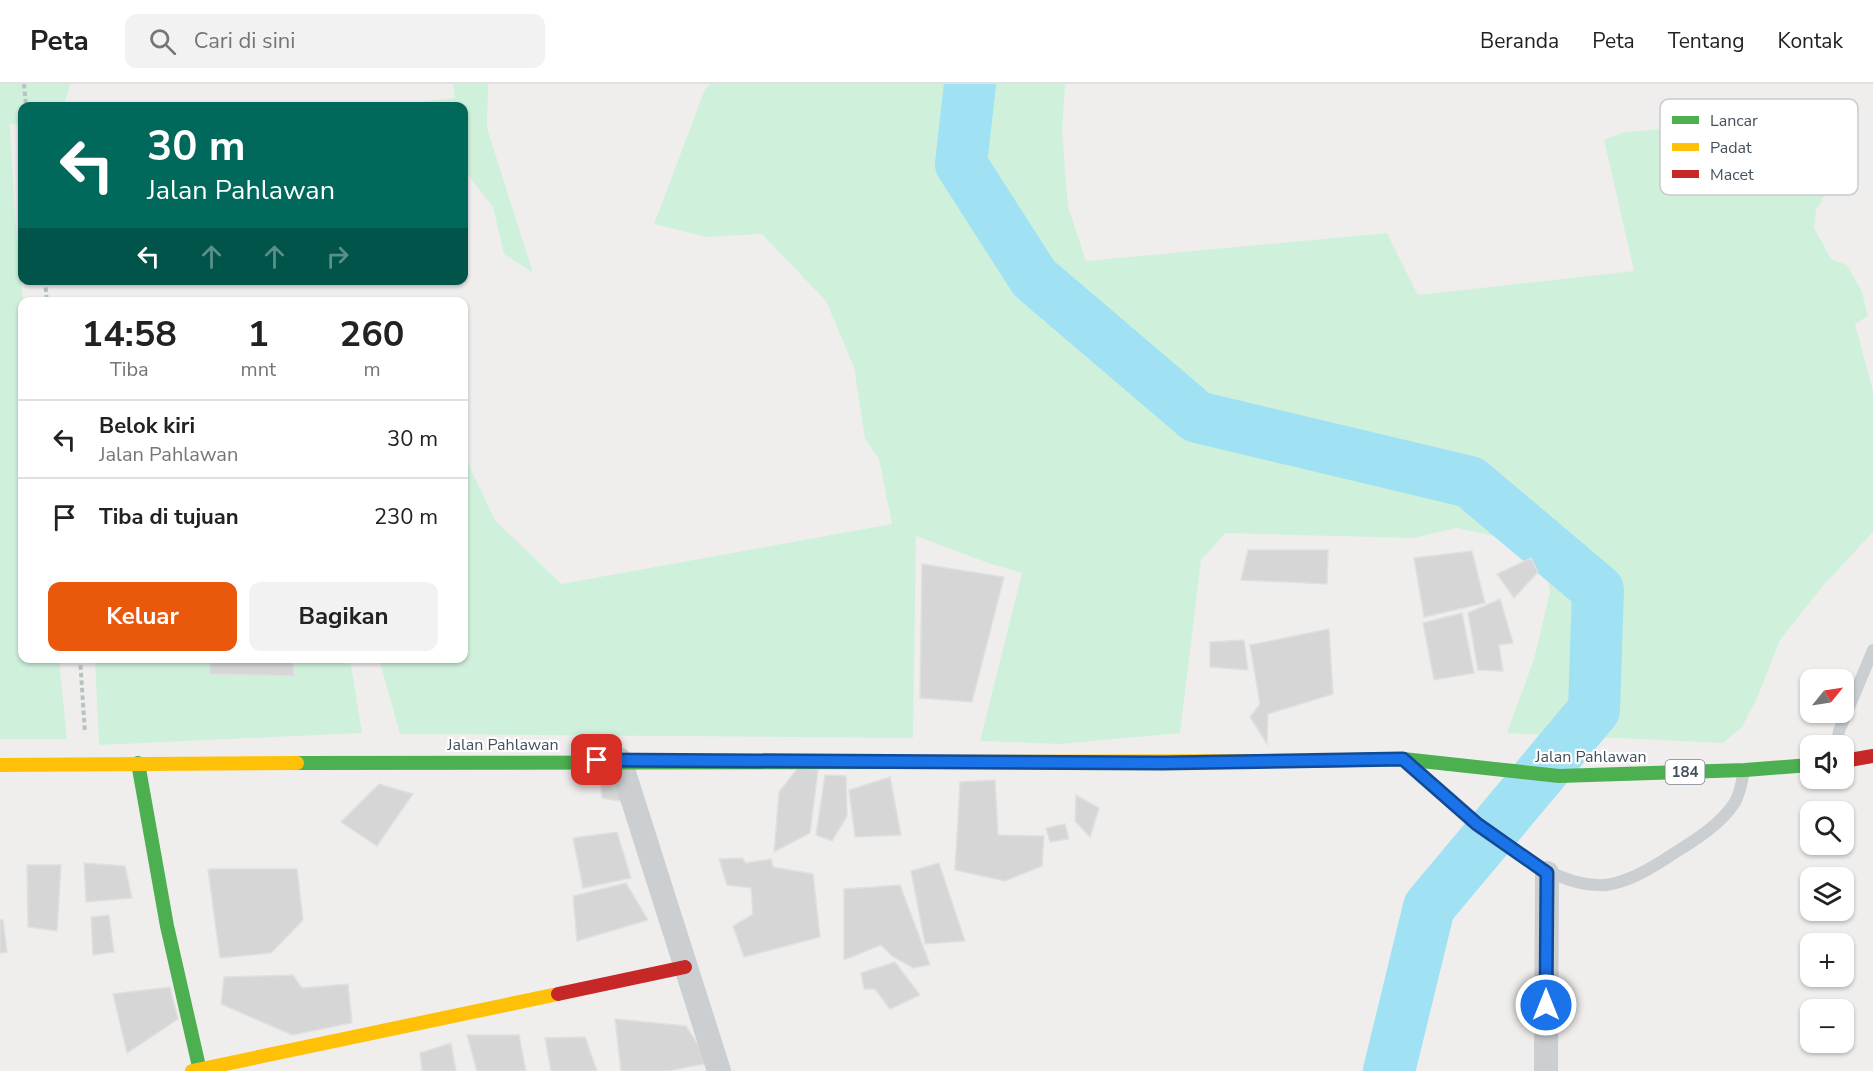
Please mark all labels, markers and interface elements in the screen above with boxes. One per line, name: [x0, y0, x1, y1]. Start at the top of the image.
search box: [125, 14, 545, 68]
text: Peta: [30, 22, 89, 60]
icon: search: [146, 25, 179, 58]
text: Cari di sini: [194, 26, 295, 56]
text: Beranda: [1480, 27, 1559, 55]
text: Peta: [1592, 27, 1635, 55]
text: Tentang: [1668, 27, 1745, 55]
text: Kontak: [1778, 27, 1843, 55]
legend: [1660, 99, 1858, 195]
text: Lancar: [1710, 110, 1758, 132]
text: 30 m: [147, 118, 246, 175]
icon: left: [48, 126, 126, 204]
text: Padat: [1710, 137, 1752, 159]
text: Macet: [1710, 164, 1754, 186]
text: Jalan Pahlawan: [147, 172, 335, 209]
icon: left: [132, 240, 165, 273]
icon: ahead: [195, 240, 228, 273]
icon: ahead: [258, 240, 291, 273]
icon: right: [321, 240, 354, 273]
text: 14:58: [82, 310, 177, 359]
text: 1: [247, 310, 269, 359]
text: 260: [340, 310, 404, 359]
text: Tiba: [110, 356, 149, 383]
text: mnt: [241, 356, 276, 383]
text: m: [363, 356, 381, 383]
text: Belok kiri: [99, 411, 195, 441]
icon: left: [48, 423, 81, 456]
text: 30 m: [387, 424, 438, 454]
text: Jalan Pahlawan: [99, 441, 238, 468]
icon: arrive: [48, 501, 81, 534]
text: Tiba di tujuan: [99, 502, 239, 532]
text: 230 m: [374, 502, 438, 532]
button: Keluar: [48, 582, 237, 651]
button: Bagikan: [249, 582, 438, 651]
north arrow: [1800, 669, 1854, 723]
map controls: [1800, 669, 1854, 1053]
street label: Jalan Pahlawan: [446, 734, 559, 756]
pin: [571, 734, 622, 785]
button: sound: [1800, 735, 1854, 789]
icon: arrive: [580, 743, 613, 776]
street label: Jalan Pahlawan: [1534, 746, 1647, 768]
road number: 184: [1666, 760, 1704, 784]
button: search: [1800, 801, 1854, 855]
button: layers: [1800, 867, 1854, 921]
button: +: [1800, 933, 1854, 987]
position arrow: [1514, 973, 1578, 1037]
button: −: [1800, 999, 1854, 1053]

